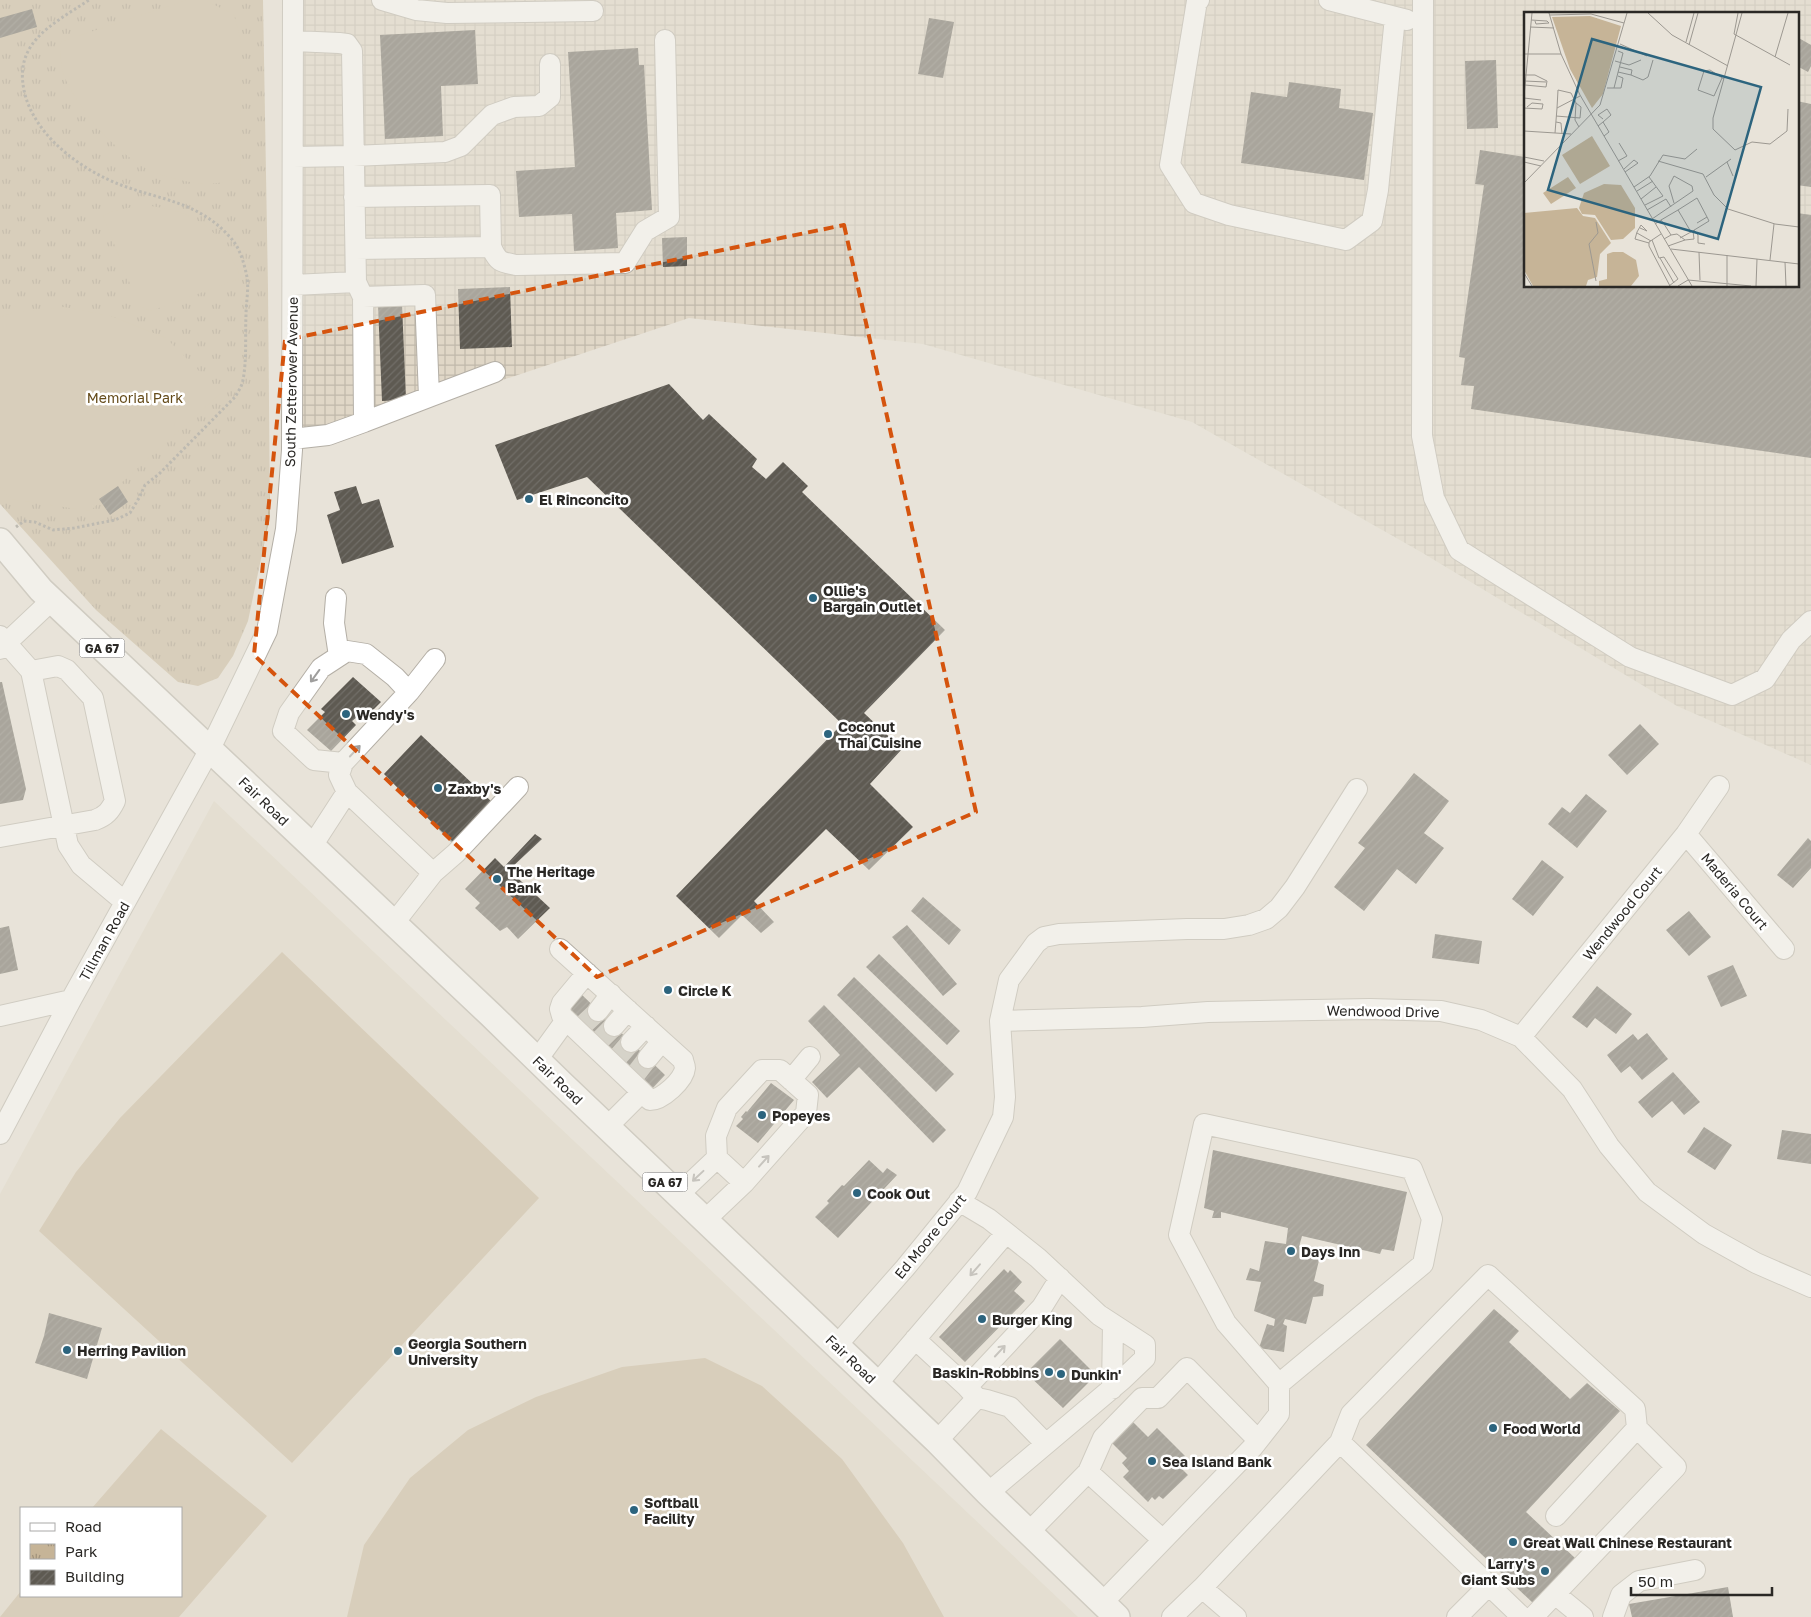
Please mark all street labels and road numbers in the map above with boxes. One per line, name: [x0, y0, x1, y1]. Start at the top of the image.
street label: South Zetterower Avenue: [281, 297, 301, 467]
road number: GA 67: [80, 638, 124, 658]
street label: Fair Road: [235, 773, 293, 829]
street label: Maderia Court: [1698, 849, 1772, 933]
street label: Wendwood Court: [1579, 863, 1665, 963]
street label: Tillman Road: [75, 898, 133, 984]
street label: Wendwood Drive: [1326, 1002, 1440, 1020]
street label: Fair Road: [529, 1052, 587, 1108]
road number: GA 67: [642, 1172, 688, 1192]
street label: Ed Moore Court: [891, 1190, 969, 1282]
street label: Fair Road: [822, 1331, 880, 1387]

